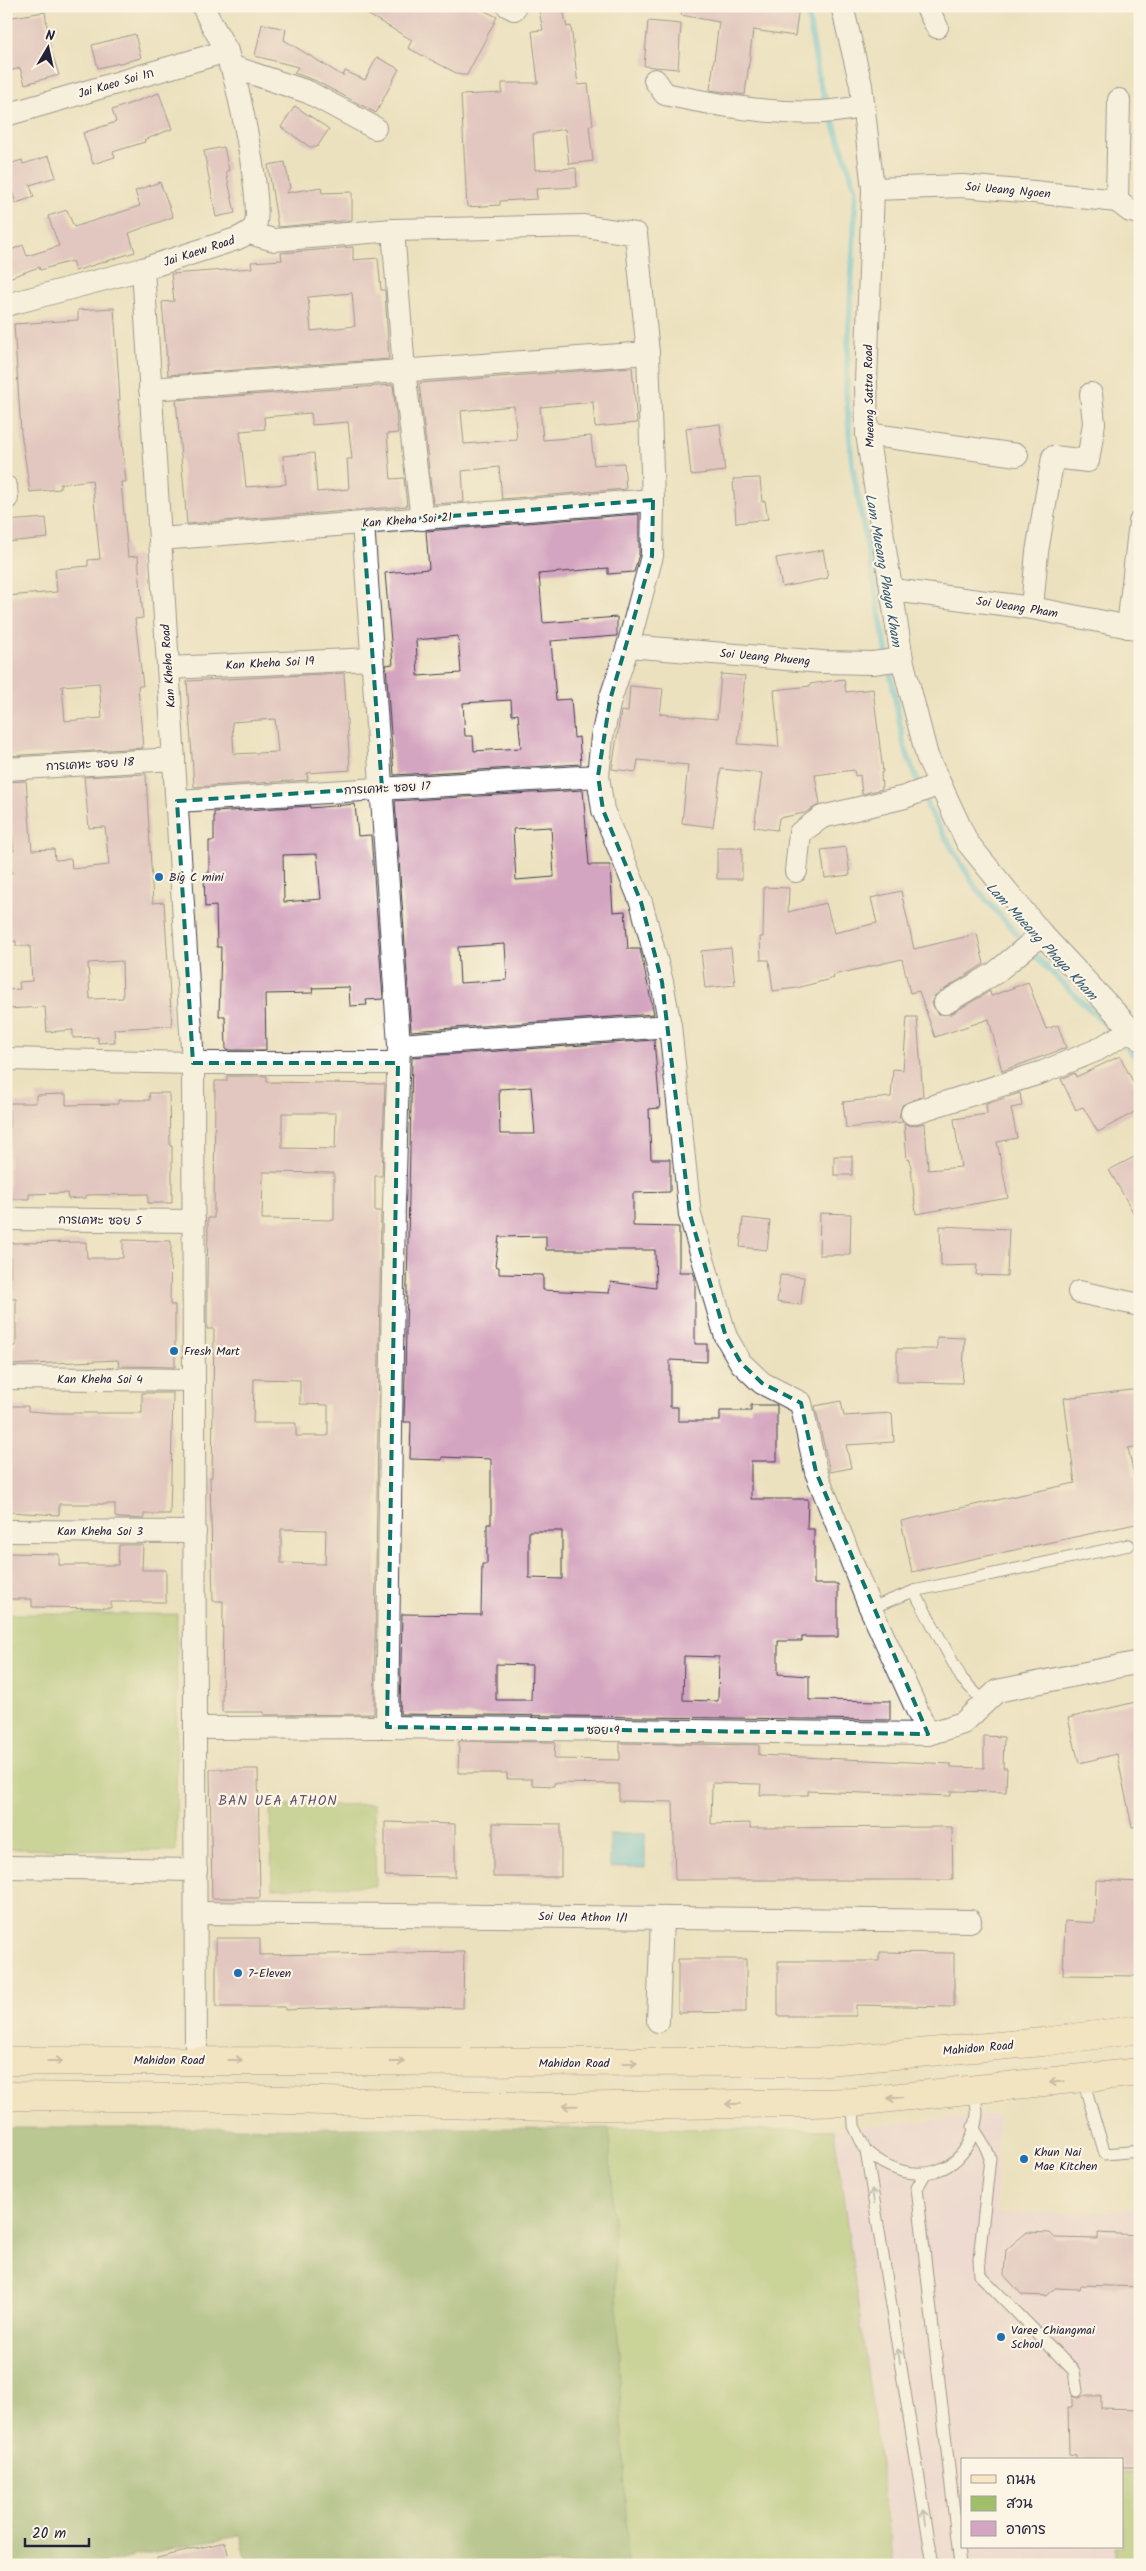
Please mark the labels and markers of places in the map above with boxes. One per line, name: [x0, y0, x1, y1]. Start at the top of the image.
place label: Big C mini: [169, 868, 225, 887]
marker: Big C mini: [153, 871, 165, 883]
place label: Fresh Mart: [184, 1342, 240, 1361]
marker: Fresh Mart: [168, 1345, 180, 1357]
place label: 7-Eleven: [248, 1964, 291, 1983]
marker: 7-Eleven: [232, 1967, 244, 1979]
place label: Khun Nai Mae Kitchen: [1034, 2143, 1097, 2176]
marker: Khun Nai Mae Kitchen: [1018, 2153, 1030, 2165]
place label: Varee Chiangmai School: [1011, 2321, 1096, 2354]
marker: Varee Chiangmai School: [995, 2331, 1007, 2343]

